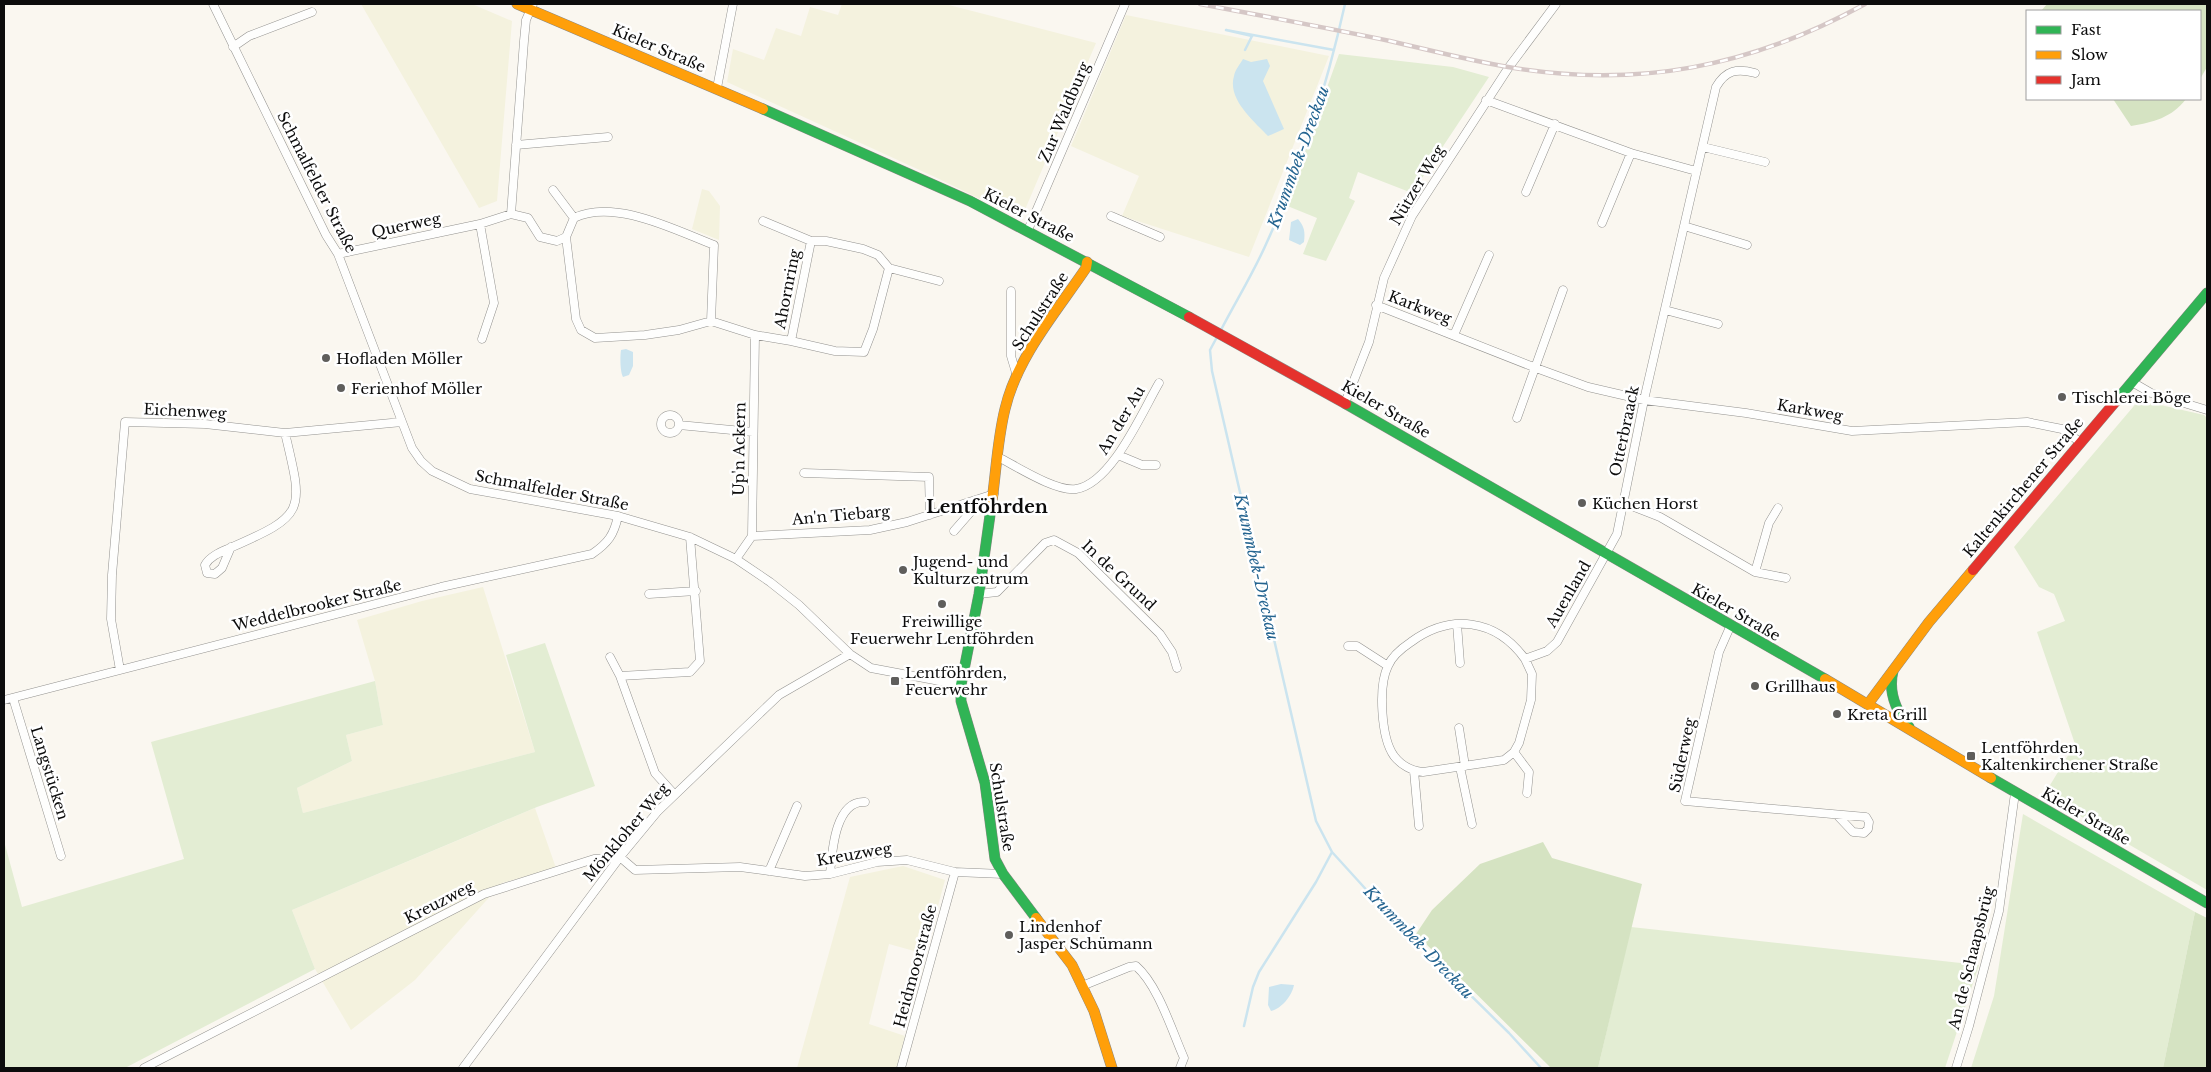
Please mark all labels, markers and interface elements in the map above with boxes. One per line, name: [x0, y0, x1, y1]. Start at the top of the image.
legend: [2026, 10, 2201, 100]
street label: Kieler Straße: [609, 20, 709, 76]
text: Fast: [2071, 20, 2102, 39]
text: Slow: [2071, 45, 2108, 64]
street label: Zur Waldburg: [1034, 58, 1094, 165]
text: Jam: [2069, 70, 2101, 89]
water label: Krummbek-Dreckau: [1263, 83, 1333, 232]
street label: Schmalfelder Straße: [273, 108, 361, 256]
street label: Nützer Weg: [1386, 141, 1449, 229]
street label: Kieler Straße: [980, 184, 1078, 246]
street label: Querweg: [370, 208, 443, 242]
street label: Ahornring: [770, 247, 804, 331]
street label: Schulstraße: [1008, 268, 1072, 354]
street label: Karkweg: [1386, 286, 1455, 328]
place label: Hofladen Möller: [336, 349, 463, 368]
marker: Hofladen Möller: [320, 352, 332, 364]
street label: Kieler Straße: [1338, 376, 1434, 442]
place label: Ferienhof Möller: [351, 379, 483, 398]
marker: Ferienhof Möller: [335, 382, 347, 394]
street label: An der Au: [1093, 382, 1149, 459]
street label: Otterbraack: [1605, 383, 1643, 478]
place label: Tischlerei Böge: [2072, 388, 2191, 407]
marker: Tischlerei Böge: [2056, 391, 2068, 403]
street label: Karkweg: [1776, 395, 1845, 425]
street label: Eichenweg: [143, 399, 228, 423]
street label: Up'n Ackern: [729, 402, 749, 496]
street label: Kaltenkirchener Straße: [1959, 413, 2087, 561]
street label: Schmalfelder Straße: [474, 466, 630, 514]
water label: Krummbek-Dreckau: [1230, 491, 1284, 642]
place label: Küchen Horst: [1592, 494, 1698, 513]
district label: Lentföhrden: [926, 496, 1048, 518]
marker: Küchen Horst: [1576, 497, 1588, 509]
street label: An'n Tiebarg: [790, 501, 892, 529]
street label: In de Grund: [1078, 536, 1160, 614]
place label: Jugend- und Kulturzentrum: [911, 552, 1029, 588]
street label: Auenland: [1541, 557, 1595, 632]
marker: Jugend- und Kulturzentrum: [897, 564, 909, 576]
street label: Weddelbrooker Straße: [230, 575, 403, 635]
street label: Kieler Straße: [1688, 579, 1784, 645]
marker: Freiwillige Feuerwehr Lentföhrden: [936, 598, 948, 610]
place label: Freiwillige Feuerwehr Lentföhrden: [850, 612, 1034, 648]
place label: Lentföhrden, Feuerwehr: [905, 663, 1007, 699]
marker: Lentföhrden, Feuerwehr: [889, 675, 901, 687]
place label: Grillhaus: [1765, 677, 1836, 696]
marker: Grillhaus: [1749, 680, 1761, 692]
place label: Kreta Grill: [1847, 705, 1928, 724]
marker: Kreta Grill: [1831, 708, 1843, 720]
street label: Süderweg: [1665, 715, 1699, 794]
street label: Langstücken: [27, 724, 73, 822]
place label: Lentföhrden, Kaltenkirchener Straße: [1981, 738, 2158, 774]
marker: Lentföhrden, Kaltenkirchener Straße: [1965, 750, 1977, 762]
street label: Schulstraße: [986, 761, 1018, 853]
street label: Mönkloher Weg: [579, 778, 674, 885]
street label: Kieler Straße: [2038, 783, 2134, 849]
street label: Kreuzweg: [815, 838, 894, 870]
street label: Kreuzweg: [401, 876, 478, 928]
water label: Krummbek-Dreckau: [1359, 880, 1478, 1003]
street label: An de Schaapsbrüg: [1944, 883, 1998, 1033]
street label: Heidmoorstraße: [889, 902, 941, 1030]
place label: Lindenhof Jasper Schümann: [1017, 917, 1153, 953]
marker: Lindenhof Jasper Schümann: [1003, 929, 1015, 941]

